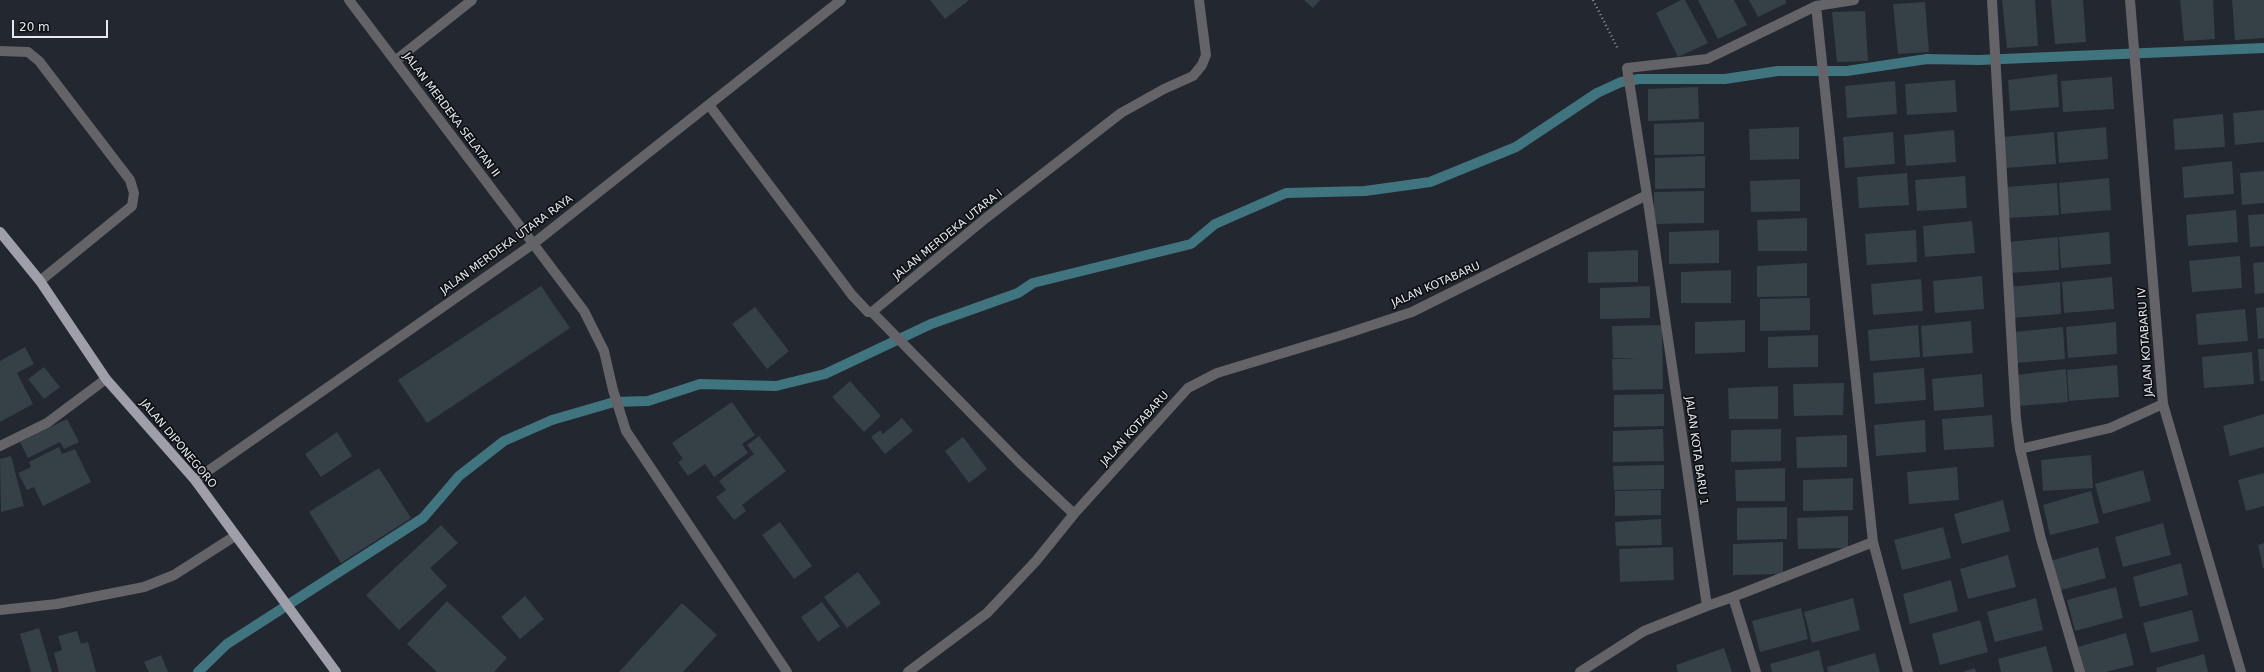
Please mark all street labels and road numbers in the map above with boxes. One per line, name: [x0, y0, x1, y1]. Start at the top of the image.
street label: JALAN MERDEKA SELATAN II: [400, 50, 502, 180]
street label: JALAN MERDEKA UTARA I: [891, 187, 1005, 283]
street label: JALAN MERDEKA UTARA RAYA: [438, 192, 576, 298]
street label: JALAN KOTABARU: [1390, 260, 1482, 310]
street label: JALAN KOTABARU IV: [2136, 287, 2156, 397]
street label: JALAN KOTABARU: [1098, 389, 1172, 469]
street label: JALAN KOTA BARU 1: [1682, 396, 1710, 506]
street label: JALAN DIPONEGORO: [137, 397, 219, 491]

